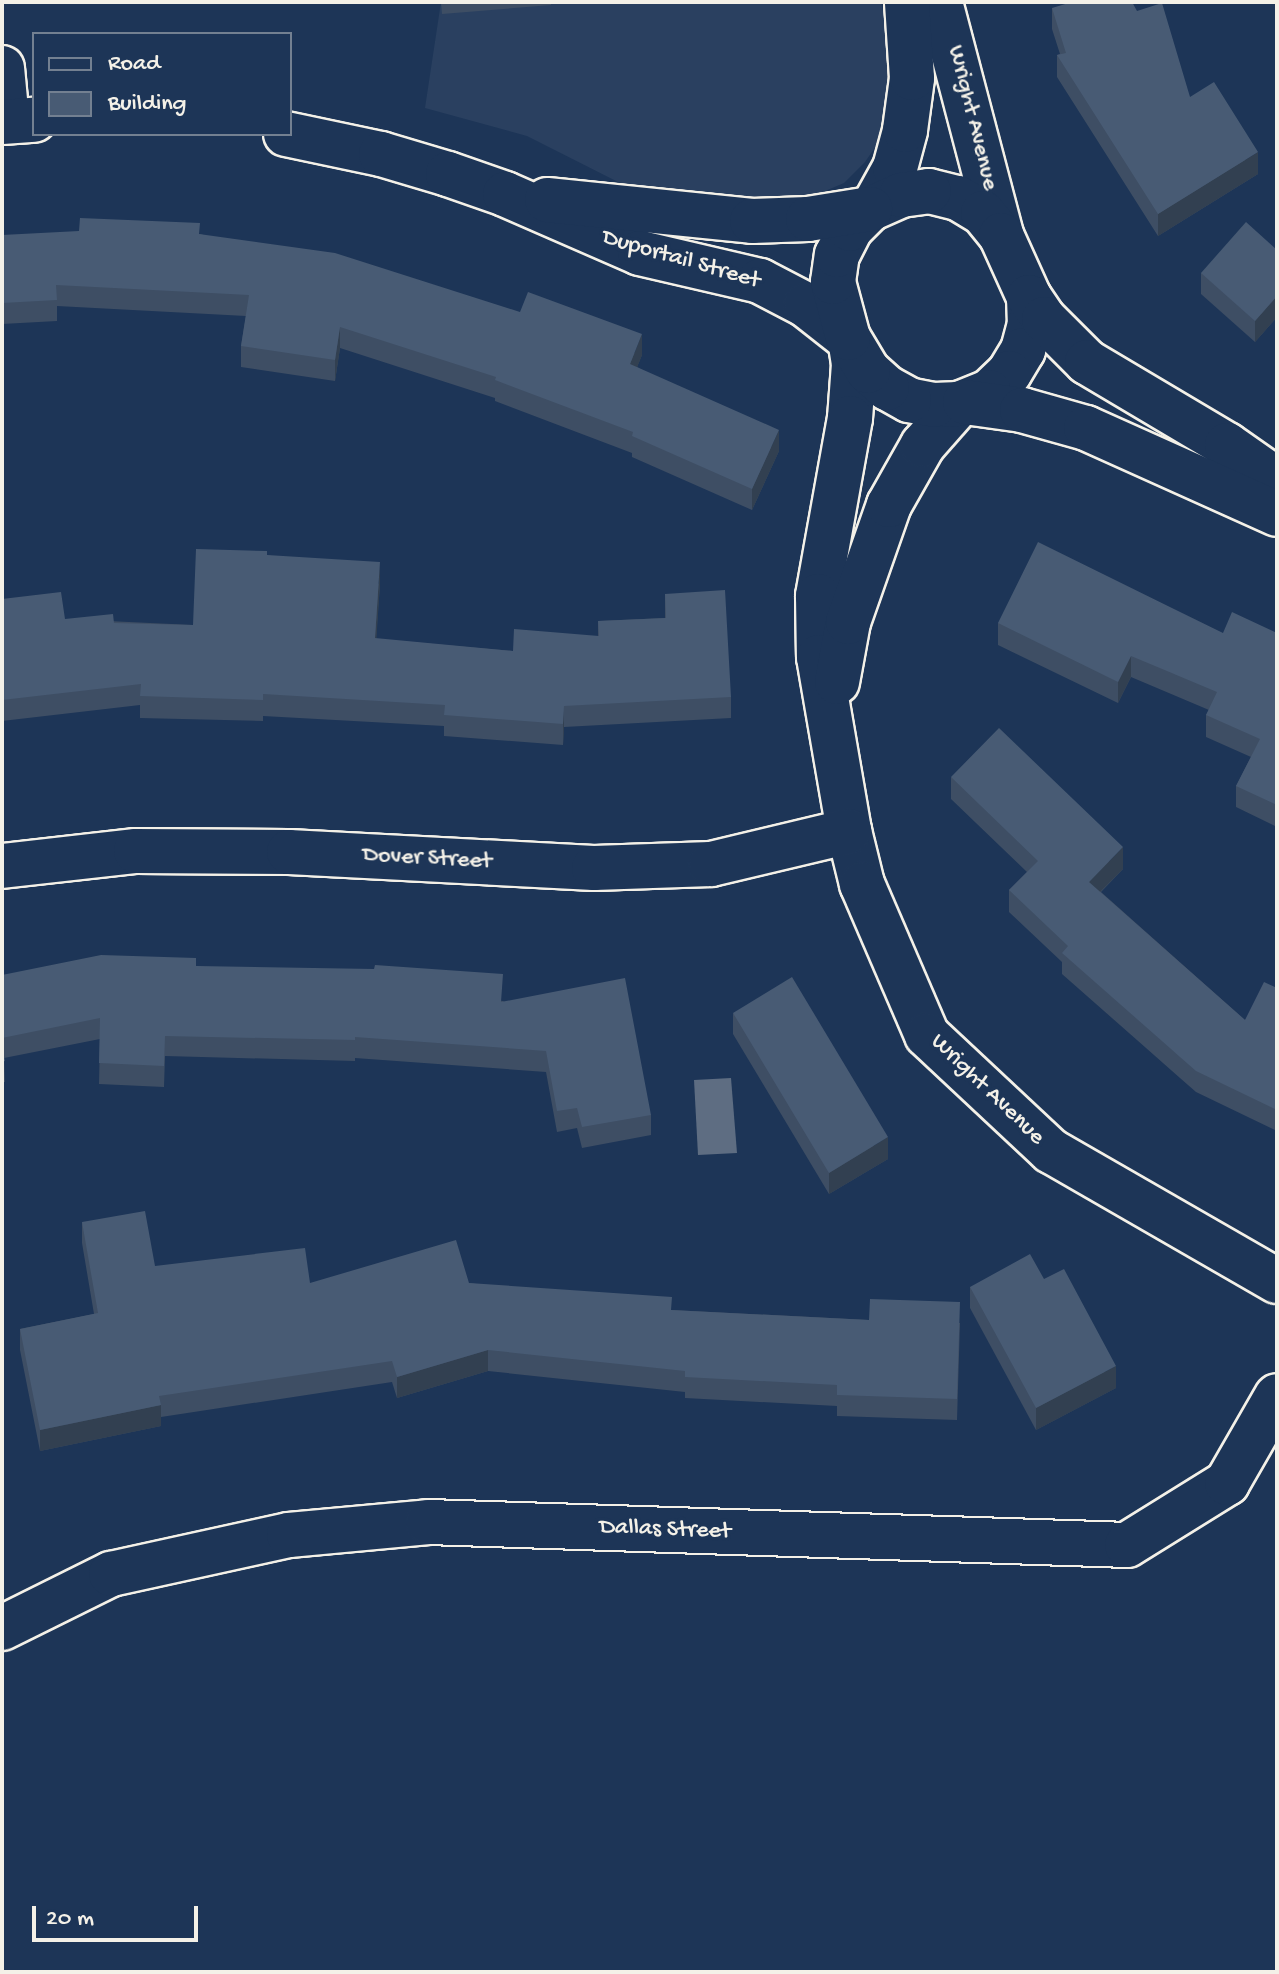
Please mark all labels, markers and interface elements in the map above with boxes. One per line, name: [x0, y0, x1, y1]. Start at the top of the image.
legend: [32, 32, 292, 136]
street label: Wright Avenue: [940, 43, 1004, 193]
text: Road: [108, 50, 160, 79]
text: Building: [108, 90, 186, 119]
street label: Duportail Street: [599, 224, 763, 296]
street label: Dover Street: [362, 841, 492, 877]
street label: Wright Avenue: [924, 1028, 1050, 1152]
street label: Dallas Street: [599, 1513, 731, 1547]
scale bar: [36, 1890, 202, 1940]
text: 20 m: [46, 1905, 94, 1934]

